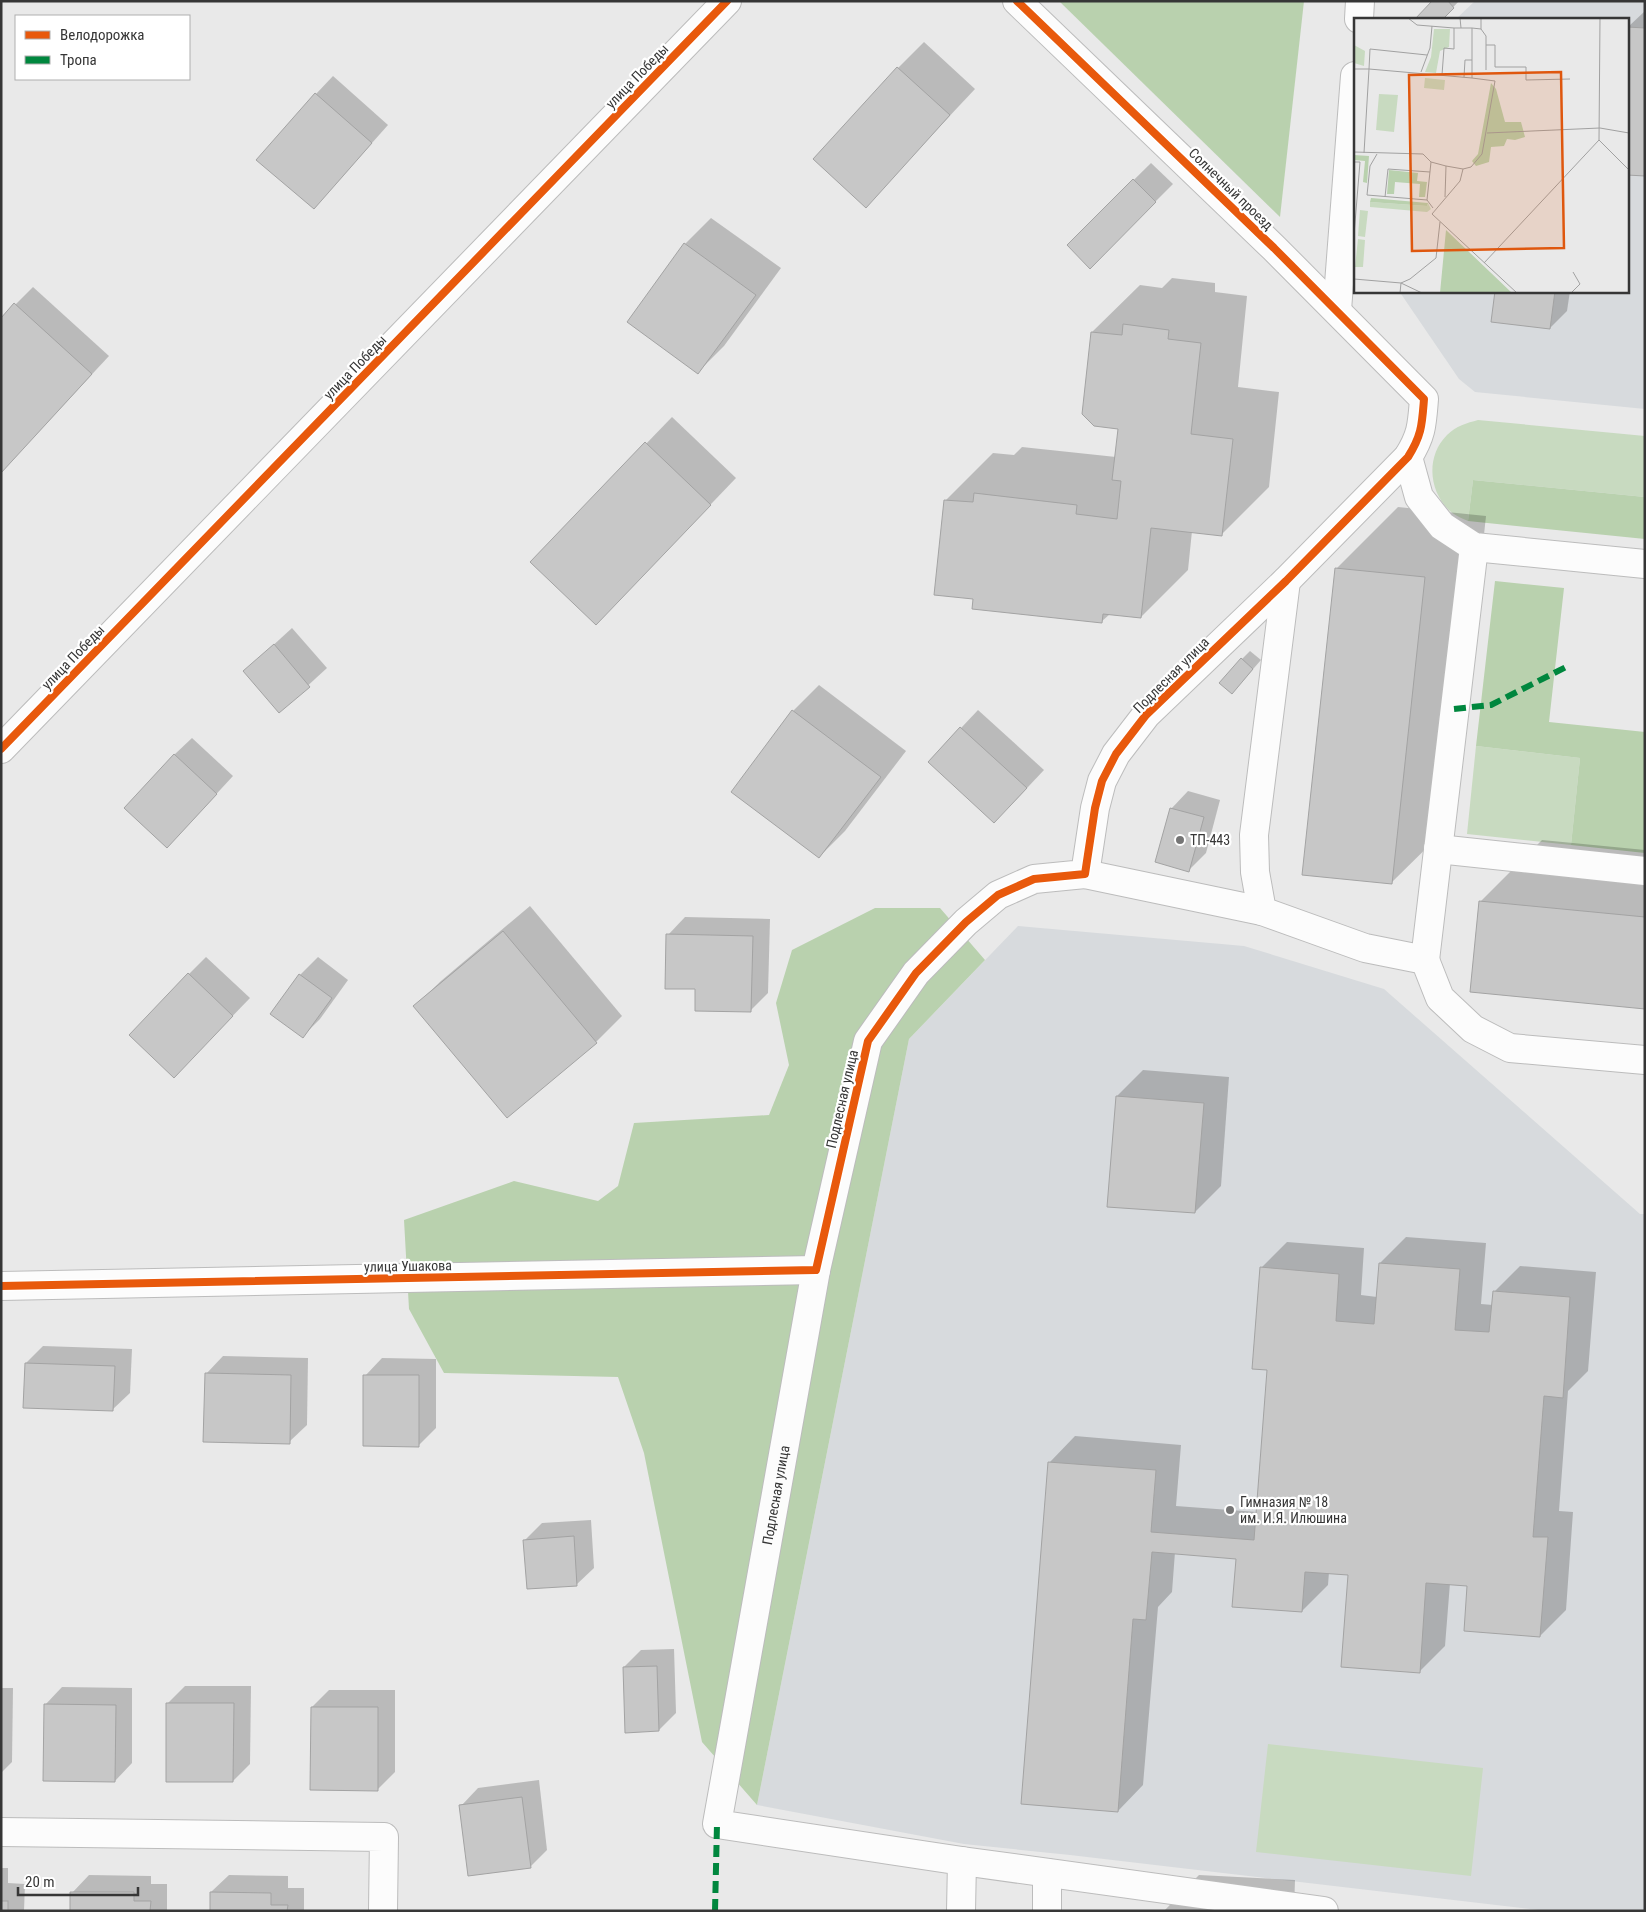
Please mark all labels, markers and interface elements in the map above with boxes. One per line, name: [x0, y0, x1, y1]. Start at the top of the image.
legend: [15, 15, 190, 80]
inset map: [1354, 18, 1628, 292]
text: Велодорожка: [60, 26, 145, 44]
street label: улица Победы: [602, 41, 672, 111]
text: Тропа: [60, 51, 97, 69]
street label: Солнечный проезд: [1186, 145, 1277, 234]
street label: улица Победы: [320, 332, 390, 402]
street label: улица Победы: [38, 622, 108, 692]
street label: Подлесная улица: [1130, 634, 1212, 716]
place label: ТП-443: [1190, 832, 1230, 848]
marker: ТП-443: [1174, 834, 1186, 846]
street label: Подлесная улица: [823, 1048, 861, 1150]
street label: улица Ушакова: [364, 1257, 452, 1275]
street label: Подлесная улица: [759, 1444, 793, 1546]
place label: Гимназия № 18 им. И.Я. Илюшина: [1240, 1494, 1347, 1526]
marker: Гимназия № 18 им. И.Я. Илюшина: [1224, 1504, 1236, 1516]
scale bar: [18, 1864, 138, 1896]
text: 20 m: [25, 1873, 55, 1891]

